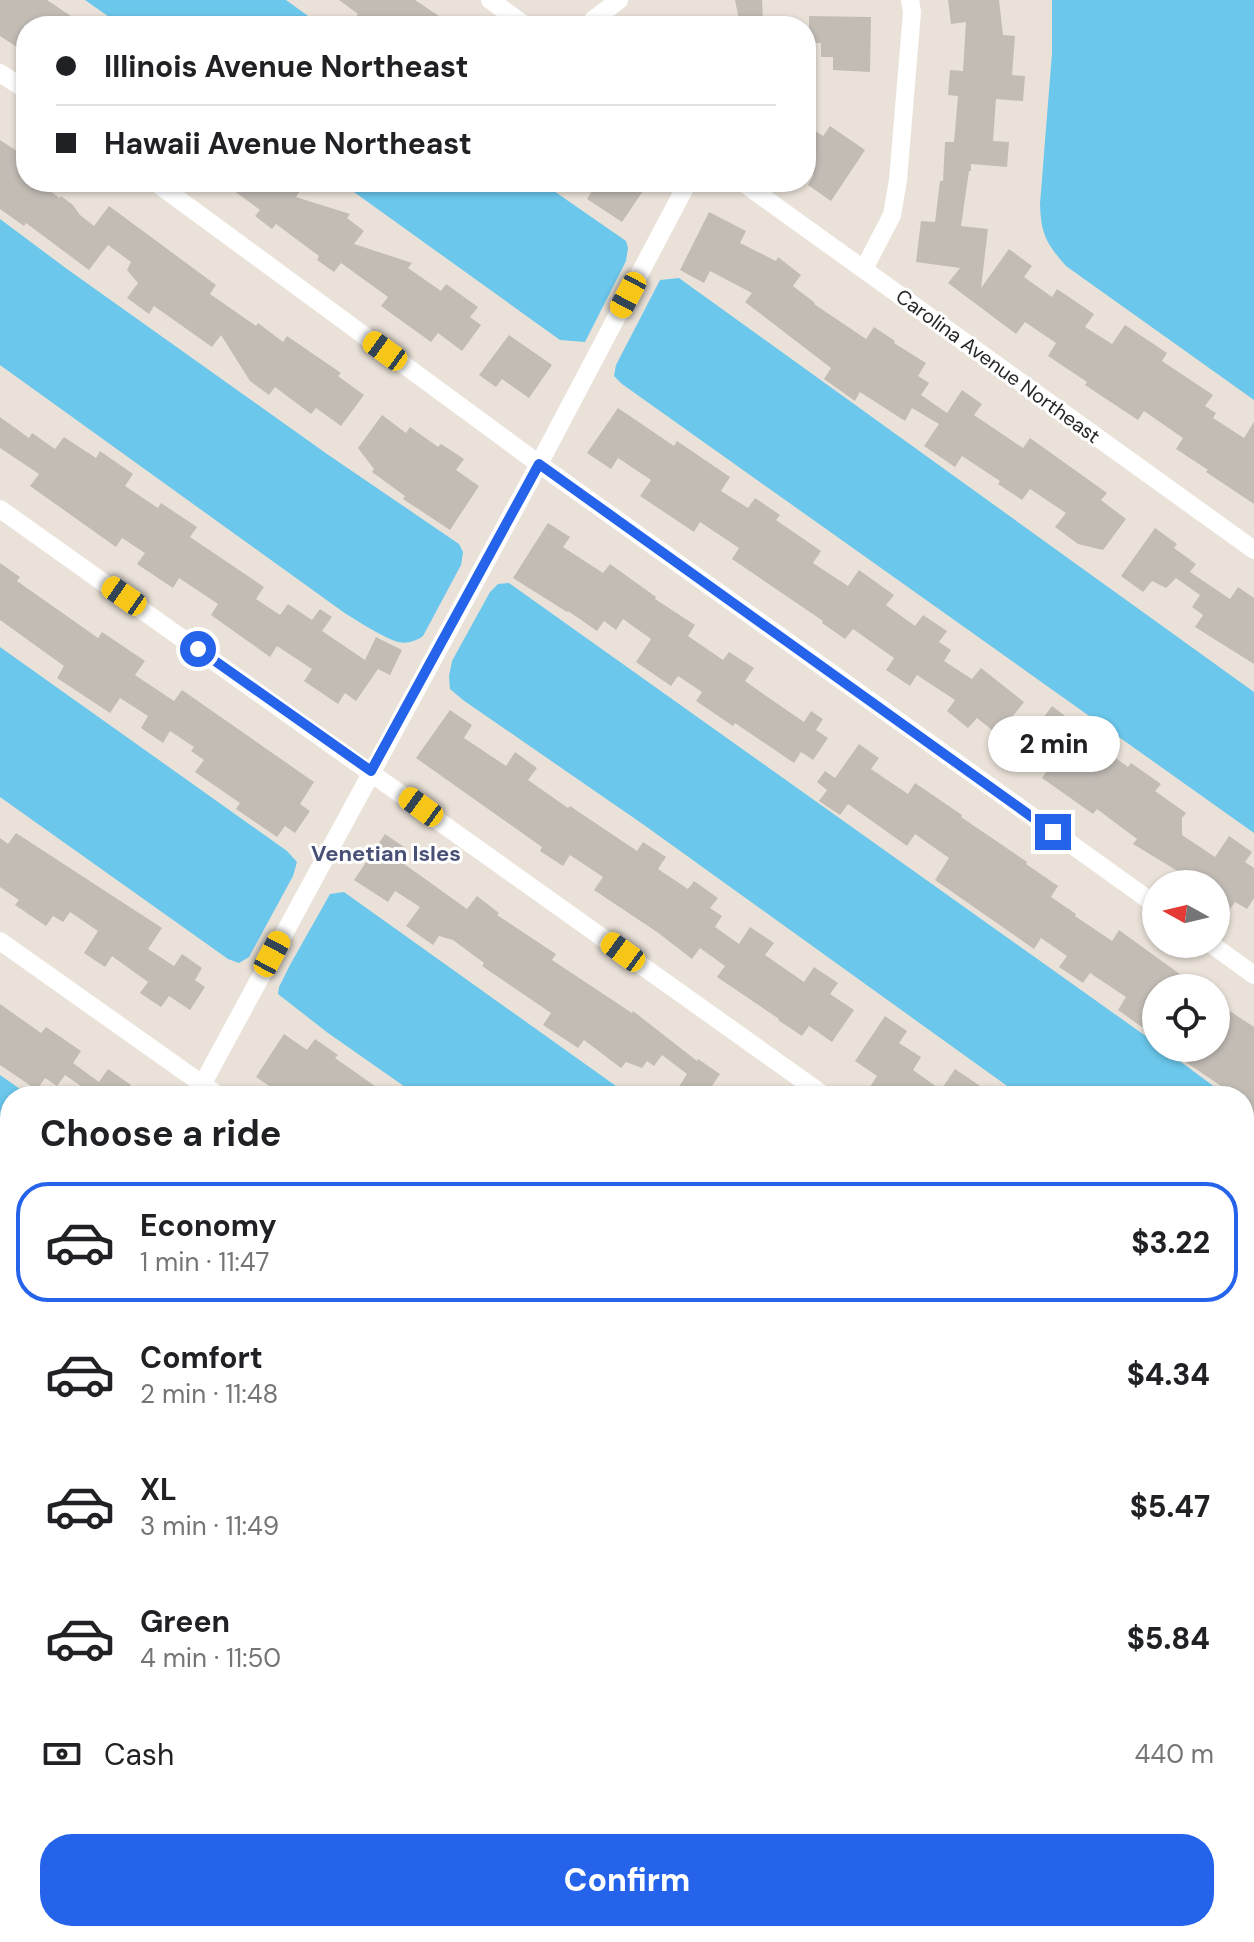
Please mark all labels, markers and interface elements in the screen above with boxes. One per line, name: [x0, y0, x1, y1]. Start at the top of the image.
text: Illinois Avenue Northeast: [104, 47, 469, 86]
text: Hawaii Avenue Northeast: [104, 124, 472, 163]
car: [606, 268, 650, 322]
street label: Carolina Avenue Northeast: [891, 283, 1105, 449]
car: [359, 327, 411, 375]
car: [97, 572, 151, 620]
route start: [180, 631, 216, 667]
callout: 2 min: [987, 716, 1119, 772]
text: 2 min: [1019, 727, 1089, 761]
car: [395, 783, 447, 831]
route end: [1035, 814, 1071, 850]
district label: Venetian Isles: [311, 839, 461, 868]
north arrow: [1142, 870, 1230, 958]
map controls: [1142, 870, 1230, 1062]
car: [250, 927, 294, 981]
car: [597, 928, 649, 976]
button: locate: [1142, 974, 1230, 1062]
text: Choose a ride: [40, 1110, 281, 1157]
icon: car: [44, 1206, 116, 1278]
text: Economy: [140, 1206, 277, 1245]
text: $3.22: [1131, 1223, 1210, 1262]
text: 1 min · 11:47: [140, 1245, 269, 1279]
icon: car: [44, 1338, 116, 1410]
text: Comfort: [140, 1338, 263, 1377]
text: $4.34: [1127, 1355, 1210, 1394]
text: 2 min · 11:48: [140, 1377, 278, 1411]
icon: car: [44, 1470, 116, 1542]
text: XL: [140, 1470, 177, 1509]
text: $5.47: [1130, 1487, 1210, 1526]
text: 3 min · 11:49: [140, 1509, 279, 1543]
icon: car: [44, 1602, 116, 1674]
text: Green: [140, 1602, 230, 1641]
text: $5.84: [1127, 1619, 1210, 1658]
text: 4 min · 11:50: [140, 1641, 281, 1675]
icon: cash: [40, 1732, 84, 1776]
text: Cash: [104, 1735, 174, 1774]
text: 440 m: [1135, 1737, 1214, 1771]
button: Confirm: [40, 1834, 1214, 1926]

